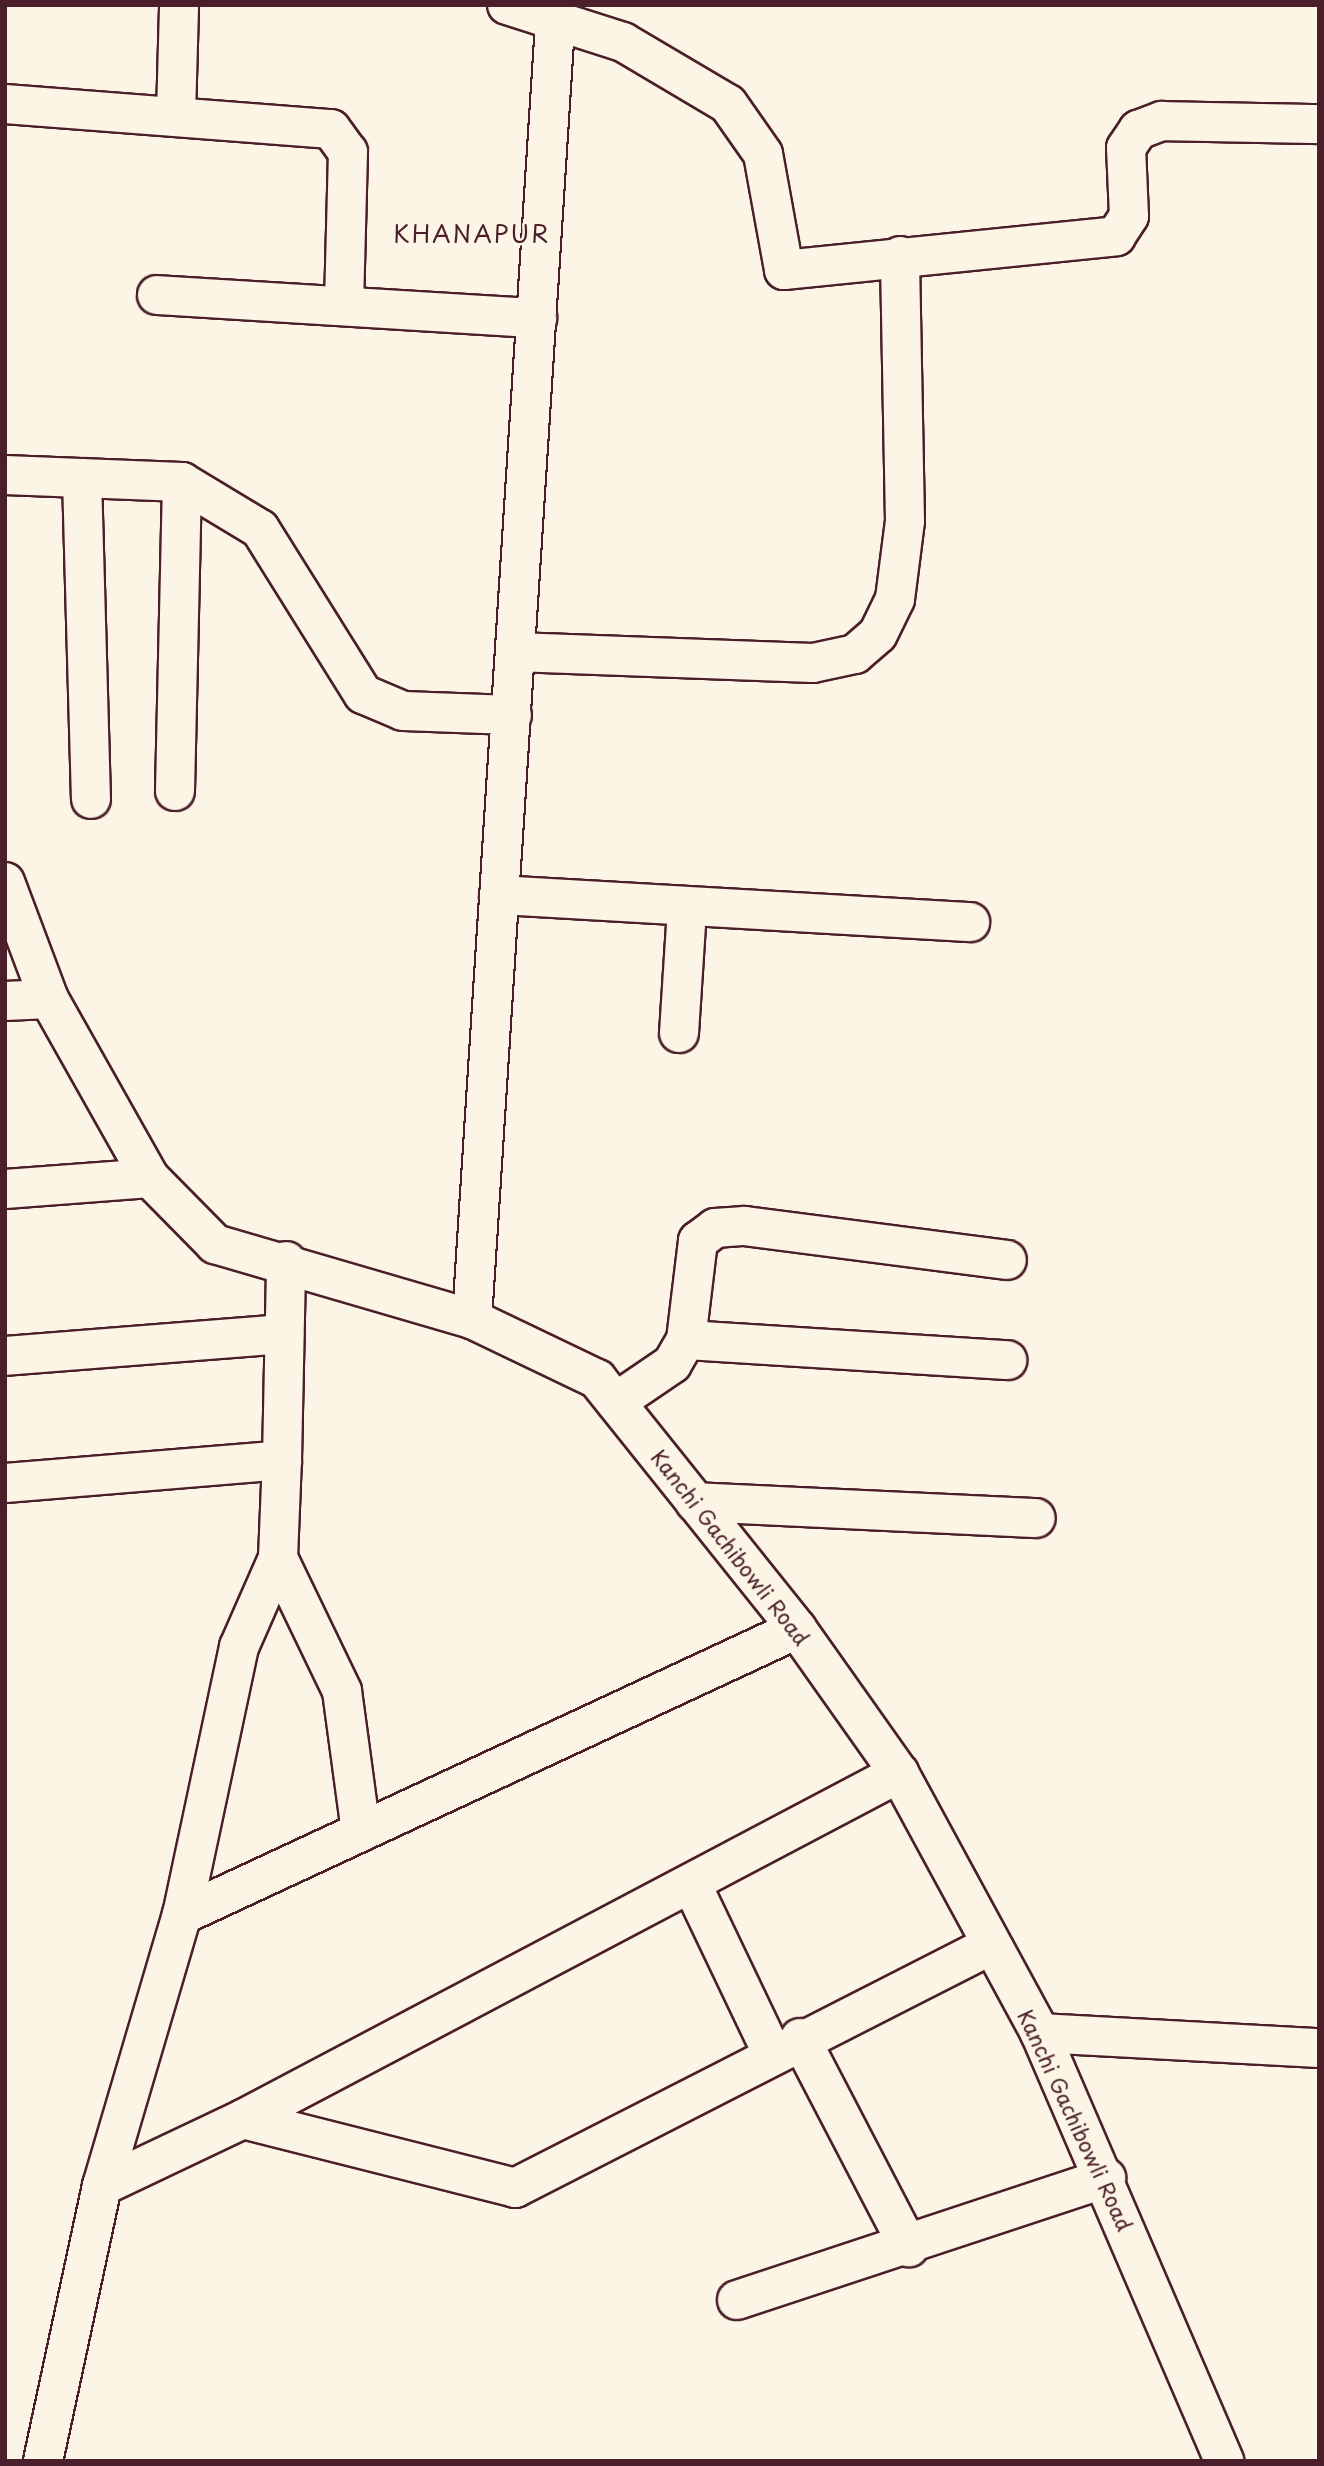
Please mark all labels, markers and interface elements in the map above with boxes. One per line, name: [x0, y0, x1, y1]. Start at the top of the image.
district label: KHANAPUR: [395, 220, 549, 248]
street label: Kanchi Gachibowli Road: [647, 1445, 815, 1649]
street label: Kanchi Gachibowli Road: [1014, 2006, 1138, 2234]

